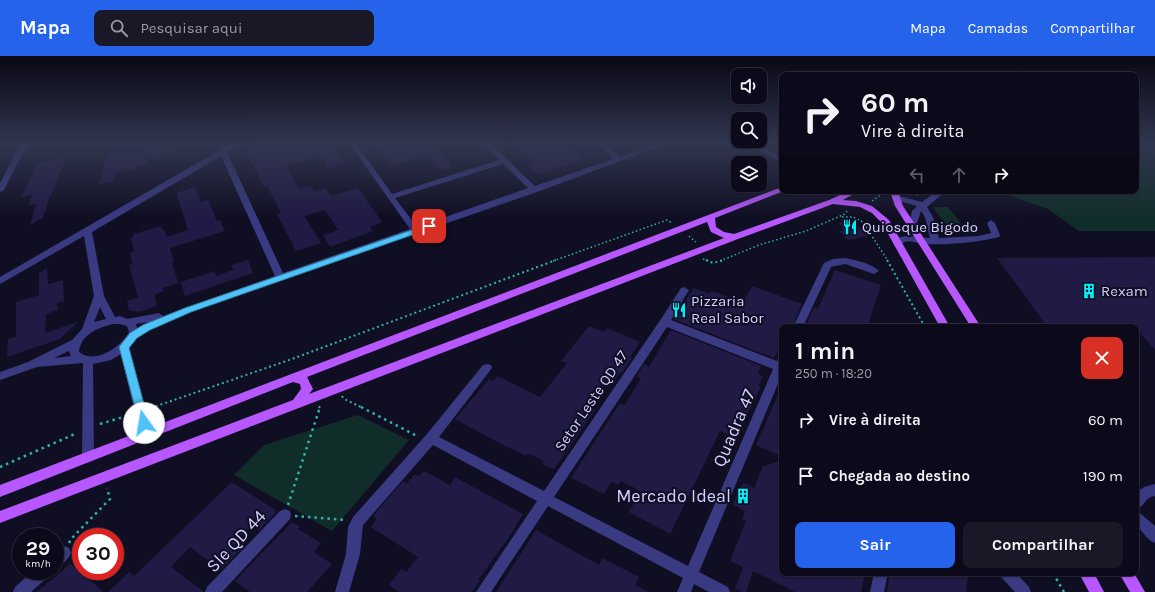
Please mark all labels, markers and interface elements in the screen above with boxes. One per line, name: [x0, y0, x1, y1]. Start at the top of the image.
search box: [94, 10, 374, 46]
text: Mapa: [20, 17, 70, 39]
icon: search: [108, 17, 130, 39]
text: Pesquisar aqui: [140, 19, 242, 37]
text: Mapa: [910, 20, 946, 37]
text: Camadas: [968, 20, 1028, 37]
text: Compartilhar: [1050, 20, 1135, 37]
map controls: [731, 68, 767, 192]
button: sound: [731, 68, 767, 104]
text: 60 m: [861, 86, 929, 119]
icon: right: [795, 88, 847, 140]
button: search: [731, 112, 767, 148]
text: Vire à direita: [861, 120, 965, 142]
button: layers: [731, 156, 767, 192]
icon: left: [906, 164, 928, 186]
icon: ahead: [948, 164, 970, 186]
icon: right: [990, 164, 1012, 186]
pin: [412, 209, 446, 243]
icon: arrive: [418, 215, 440, 237]
restaurant icon: Quiosque Bigodo: [841, 218, 859, 236]
place label: Quiosque Bigodo: [862, 218, 978, 236]
building icon: Rexam: [1080, 282, 1098, 300]
place label: Rexam: [1101, 282, 1148, 300]
place label: Pizzaria Real Sabor: [691, 292, 764, 327]
restaurant icon: Pizzaria Real Sabor: [670, 301, 688, 319]
text: 1 min: [795, 337, 855, 365]
button: close: [1081, 337, 1123, 379]
street label: Setor Leste QD 47: [551, 347, 631, 455]
text: 250 m · 18:20: [795, 366, 872, 381]
street label: Quadra 47: [708, 385, 760, 470]
position arrow: [123, 402, 165, 444]
icon: right: [795, 409, 817, 431]
text: Vire à direita: [829, 411, 921, 429]
text: 60 m: [1088, 411, 1123, 429]
icon: arrive: [795, 465, 817, 487]
text: Chegada ao destino: [829, 467, 970, 485]
text: 190 m: [1083, 467, 1123, 485]
place label: Mercado Ideal: [616, 485, 731, 507]
building icon: Mercado Ideal: [734, 487, 752, 505]
street label: Sle QD 44: [202, 505, 270, 577]
button: Sair: [795, 522, 955, 568]
button: Compartilhar: [963, 522, 1123, 568]
speed limit sign: 30: [72, 528, 124, 580]
text: 29: [26, 537, 50, 560]
text: km/h: [25, 558, 51, 570]

